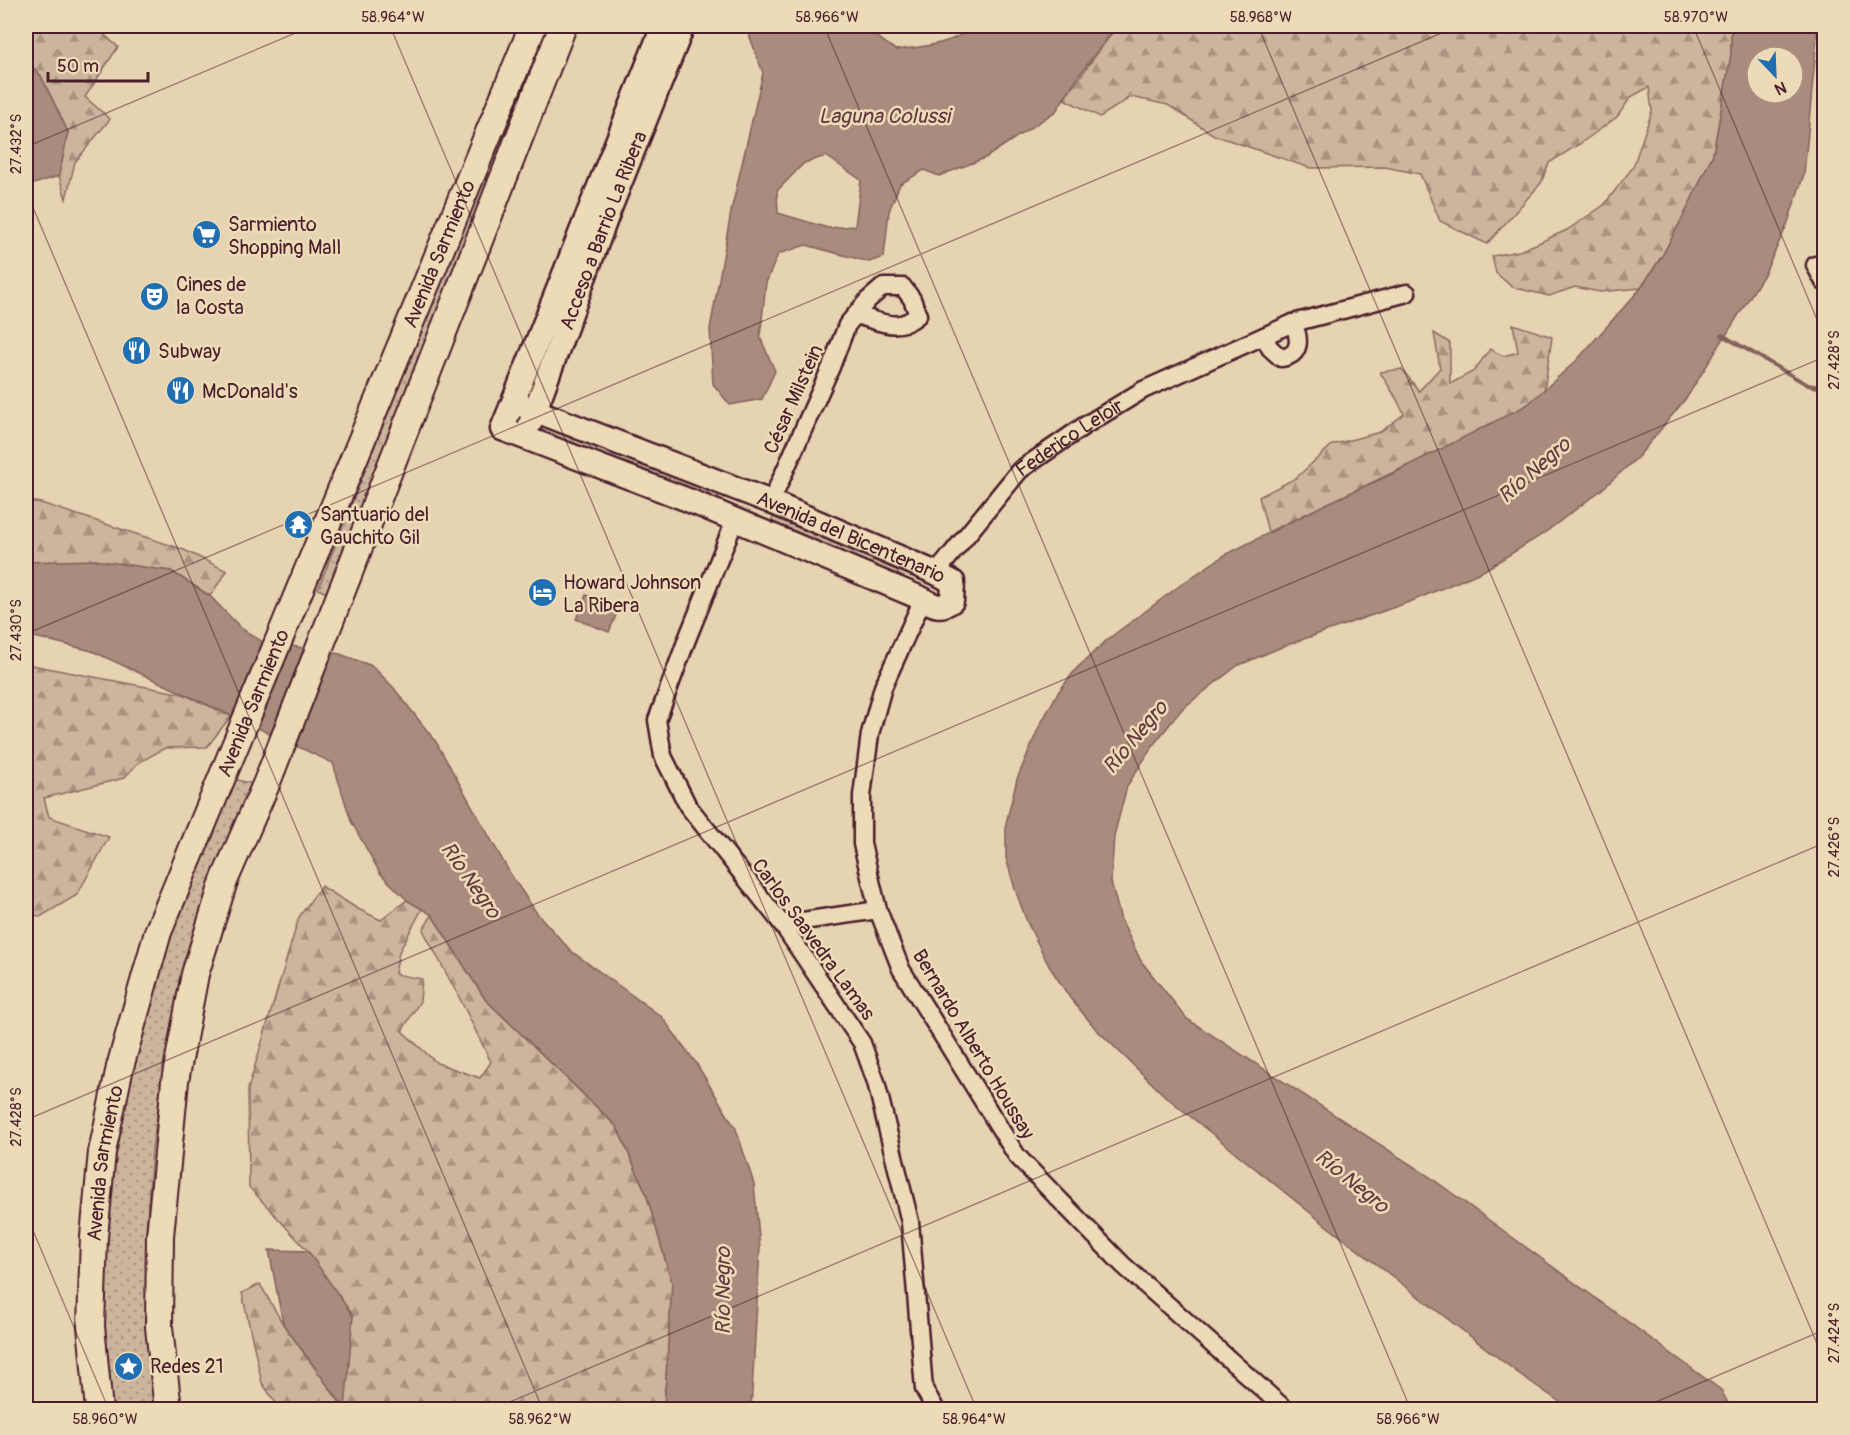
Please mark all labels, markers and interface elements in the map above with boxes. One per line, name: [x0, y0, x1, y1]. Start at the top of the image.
text: 58.964°W: [361, 8, 425, 27]
text: 58.966°W: [795, 8, 859, 27]
text: 58.968°W: [1230, 8, 1292, 27]
text: 58.970°W: [1664, 8, 1728, 27]
scale bar: [48, 45, 148, 83]
north arrow: [1745, 45, 1805, 105]
text: 50 m: [57, 55, 99, 78]
text: N: [1771, 77, 1789, 99]
water label: Laguna Colussi: [818, 103, 953, 130]
text: 27.432°S: [7, 114, 26, 174]
street label: Acceso a Barrio La Ribera: [554, 127, 653, 333]
street label: Avenida Sarmiento: [398, 176, 481, 331]
place label: Sarmiento Shopping Mall: [228, 212, 341, 260]
supermarket icon: Sarmiento Shopping Mall: [191, 219, 223, 251]
place label: Cines de la Costa: [176, 272, 246, 320]
theatre icon: Cines de la Costa: [139, 280, 171, 312]
text: 27.428°S: [1825, 330, 1844, 390]
restaurant icon: Subway: [121, 335, 153, 367]
place label: Subway: [158, 339, 221, 364]
street label: César Milstein: [758, 341, 829, 458]
restaurant icon: McDonald's: [165, 375, 197, 407]
place label: McDonald's: [202, 379, 298, 404]
street label: Federico Leloir: [1011, 393, 1128, 483]
water label: Río Negro: [1493, 430, 1577, 509]
street label: Avenida del Bicentenario: [753, 486, 950, 589]
place label: Santuario del Gauchito Gil: [320, 502, 429, 550]
temple icon: Santuario del Gauchito Gil: [283, 509, 315, 541]
place label: Howard Johnson La Ribera: [563, 570, 701, 618]
hotel icon: Howard Johnson La Ribera: [526, 577, 558, 609]
text: 27.430°S: [7, 599, 26, 661]
street label: Avenida Sarmiento: [212, 625, 295, 781]
water label: Río Negro: [1097, 694, 1175, 779]
text: 27.426°S: [1825, 817, 1844, 877]
water label: Río Negro: [434, 837, 508, 925]
street label: Carlos Saavedra Lamas: [747, 854, 881, 1025]
street label: Bernardo Alberto Houssay: [907, 945, 1040, 1144]
street label: Avenida Sarmiento: [82, 1083, 129, 1242]
text: 27.428°S: [7, 1087, 26, 1147]
water label: Río Negro: [1309, 1143, 1395, 1220]
water label: Río Negro: [710, 1246, 737, 1335]
text: 27.424°S: [1825, 1303, 1844, 1363]
place icon: Redes 21: [113, 1350, 145, 1382]
place label: Redes 21: [150, 1354, 224, 1379]
text: 58.960°W: [72, 1410, 138, 1429]
text: 58.962°W: [508, 1410, 572, 1429]
text: 58.964°W: [942, 1410, 1006, 1429]
text: 58.966°W: [1376, 1410, 1440, 1429]

